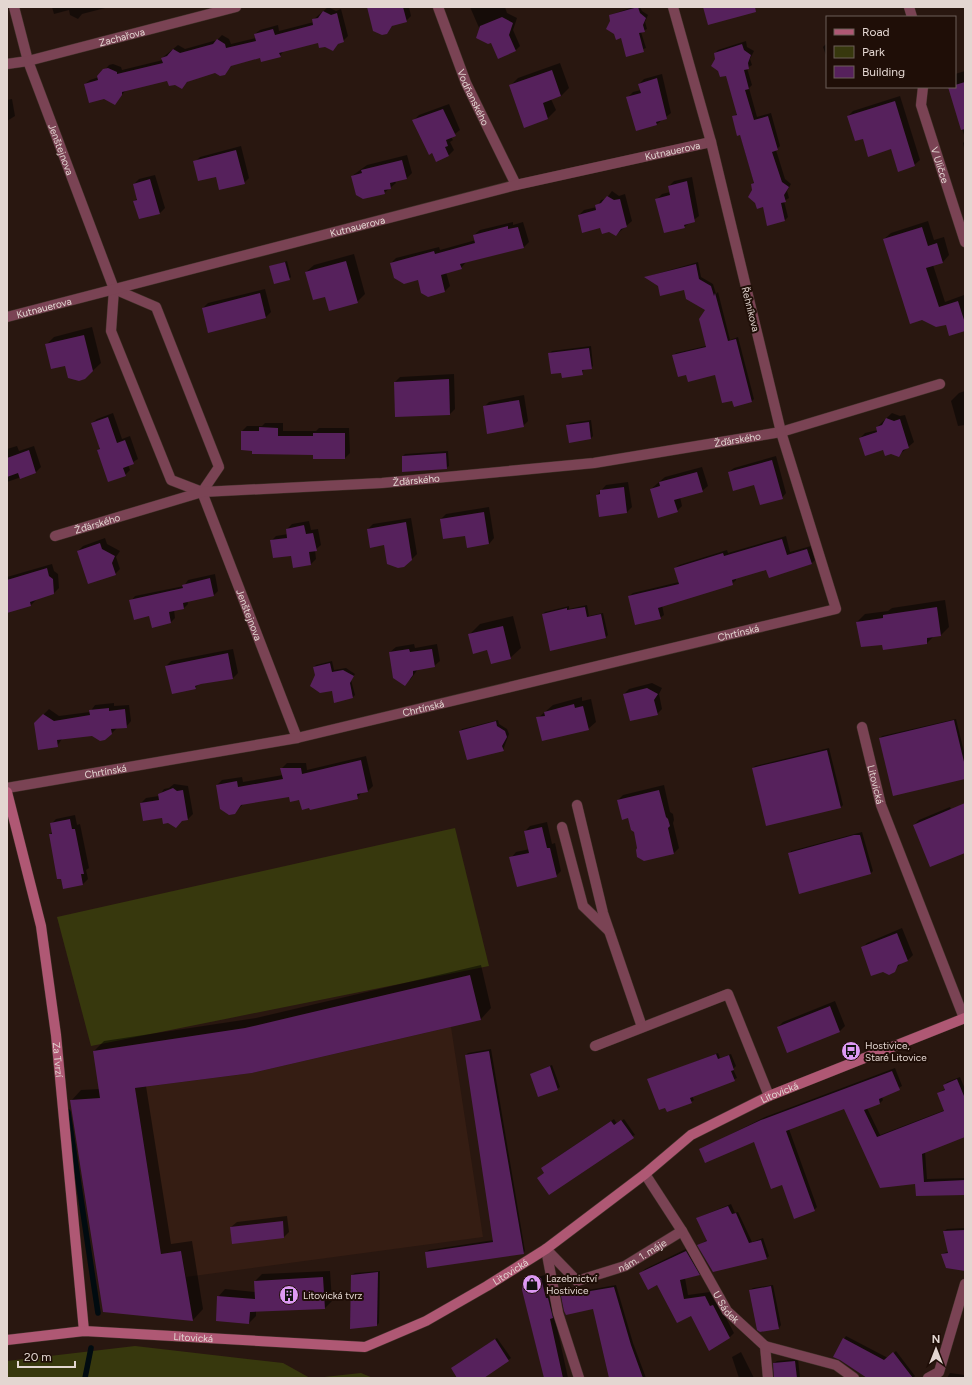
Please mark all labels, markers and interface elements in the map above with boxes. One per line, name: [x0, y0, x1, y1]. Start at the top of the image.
legend: [826, 16, 956, 88]
street label: Zachařova: [97, 25, 146, 49]
text: Road: [862, 25, 890, 39]
text: Park: [862, 45, 885, 59]
text: Building: [862, 65, 905, 79]
street label: Vodňanského: [454, 67, 492, 128]
street label: Jenštejnova: [45, 122, 76, 177]
street label: Kutnauerova: [644, 139, 701, 163]
street label: V Uličce: [928, 145, 952, 185]
street label: Kutnauerova: [329, 213, 387, 240]
street label: Řehníkova: [739, 285, 762, 333]
street label: Kutnauerova: [15, 295, 73, 321]
street label: Žďárského: [713, 429, 762, 450]
street label: Žďárského: [392, 472, 440, 489]
street label: Žďárského: [73, 511, 122, 537]
street label: Jenštejnova: [233, 587, 265, 643]
street label: Chrtínská: [716, 622, 761, 644]
street label: Chrtínská: [401, 697, 445, 720]
street label: Chrtínská: [84, 761, 128, 782]
street label: Litovická: [864, 764, 886, 805]
place label: Hostivice, Staré Litovice: [865, 1039, 927, 1064]
bus stop icon: Hostivice, Staré Litovice: [840, 1040, 862, 1062]
street label: Za Tvrzí: [50, 1041, 66, 1078]
street label: Litovická: [758, 1079, 800, 1106]
street label: nám. 1. máje: [617, 1236, 669, 1275]
street label: Litovická: [490, 1256, 531, 1288]
place label: Lazebnictví Hostivice: [546, 1272, 598, 1297]
shop icon: Lazebnictví Hostivice: [521, 1273, 543, 1295]
building icon: Litovická tvrz: [278, 1284, 300, 1306]
place label: Litovická tvrz: [303, 1289, 363, 1302]
street label: U Sádek: [710, 1289, 742, 1326]
north arrow: [916, 1329, 956, 1369]
street label: Litovická: [173, 1330, 213, 1345]
text: N: [932, 1333, 940, 1346]
scale bar: [18, 1343, 75, 1369]
text: 20 m: [24, 1350, 52, 1364]

